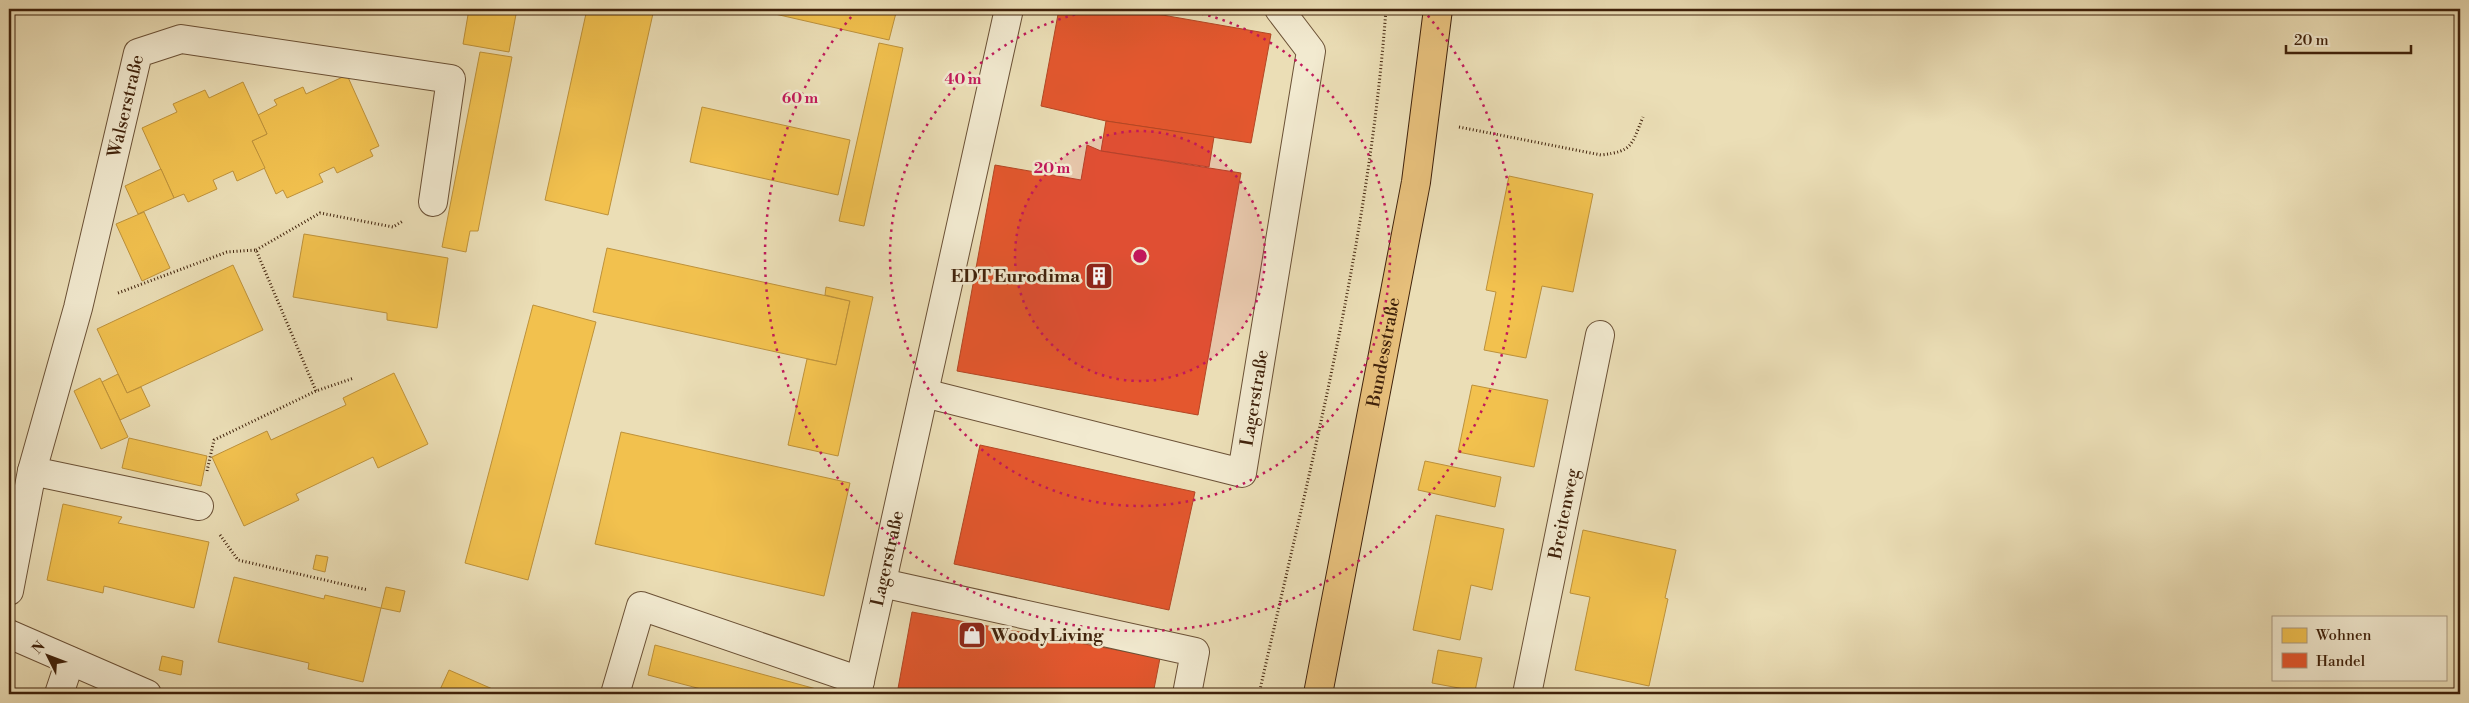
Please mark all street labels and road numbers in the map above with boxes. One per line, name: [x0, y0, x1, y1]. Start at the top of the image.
street label: Walserstraße: [103, 53, 149, 161]
street label: Bundesstraße: [1362, 295, 1406, 410]
street label: Lagerstraße: [1236, 348, 1274, 448]
street label: Breitenweg: [1544, 466, 1585, 562]
street label: Lagerstraße: [866, 508, 909, 608]

